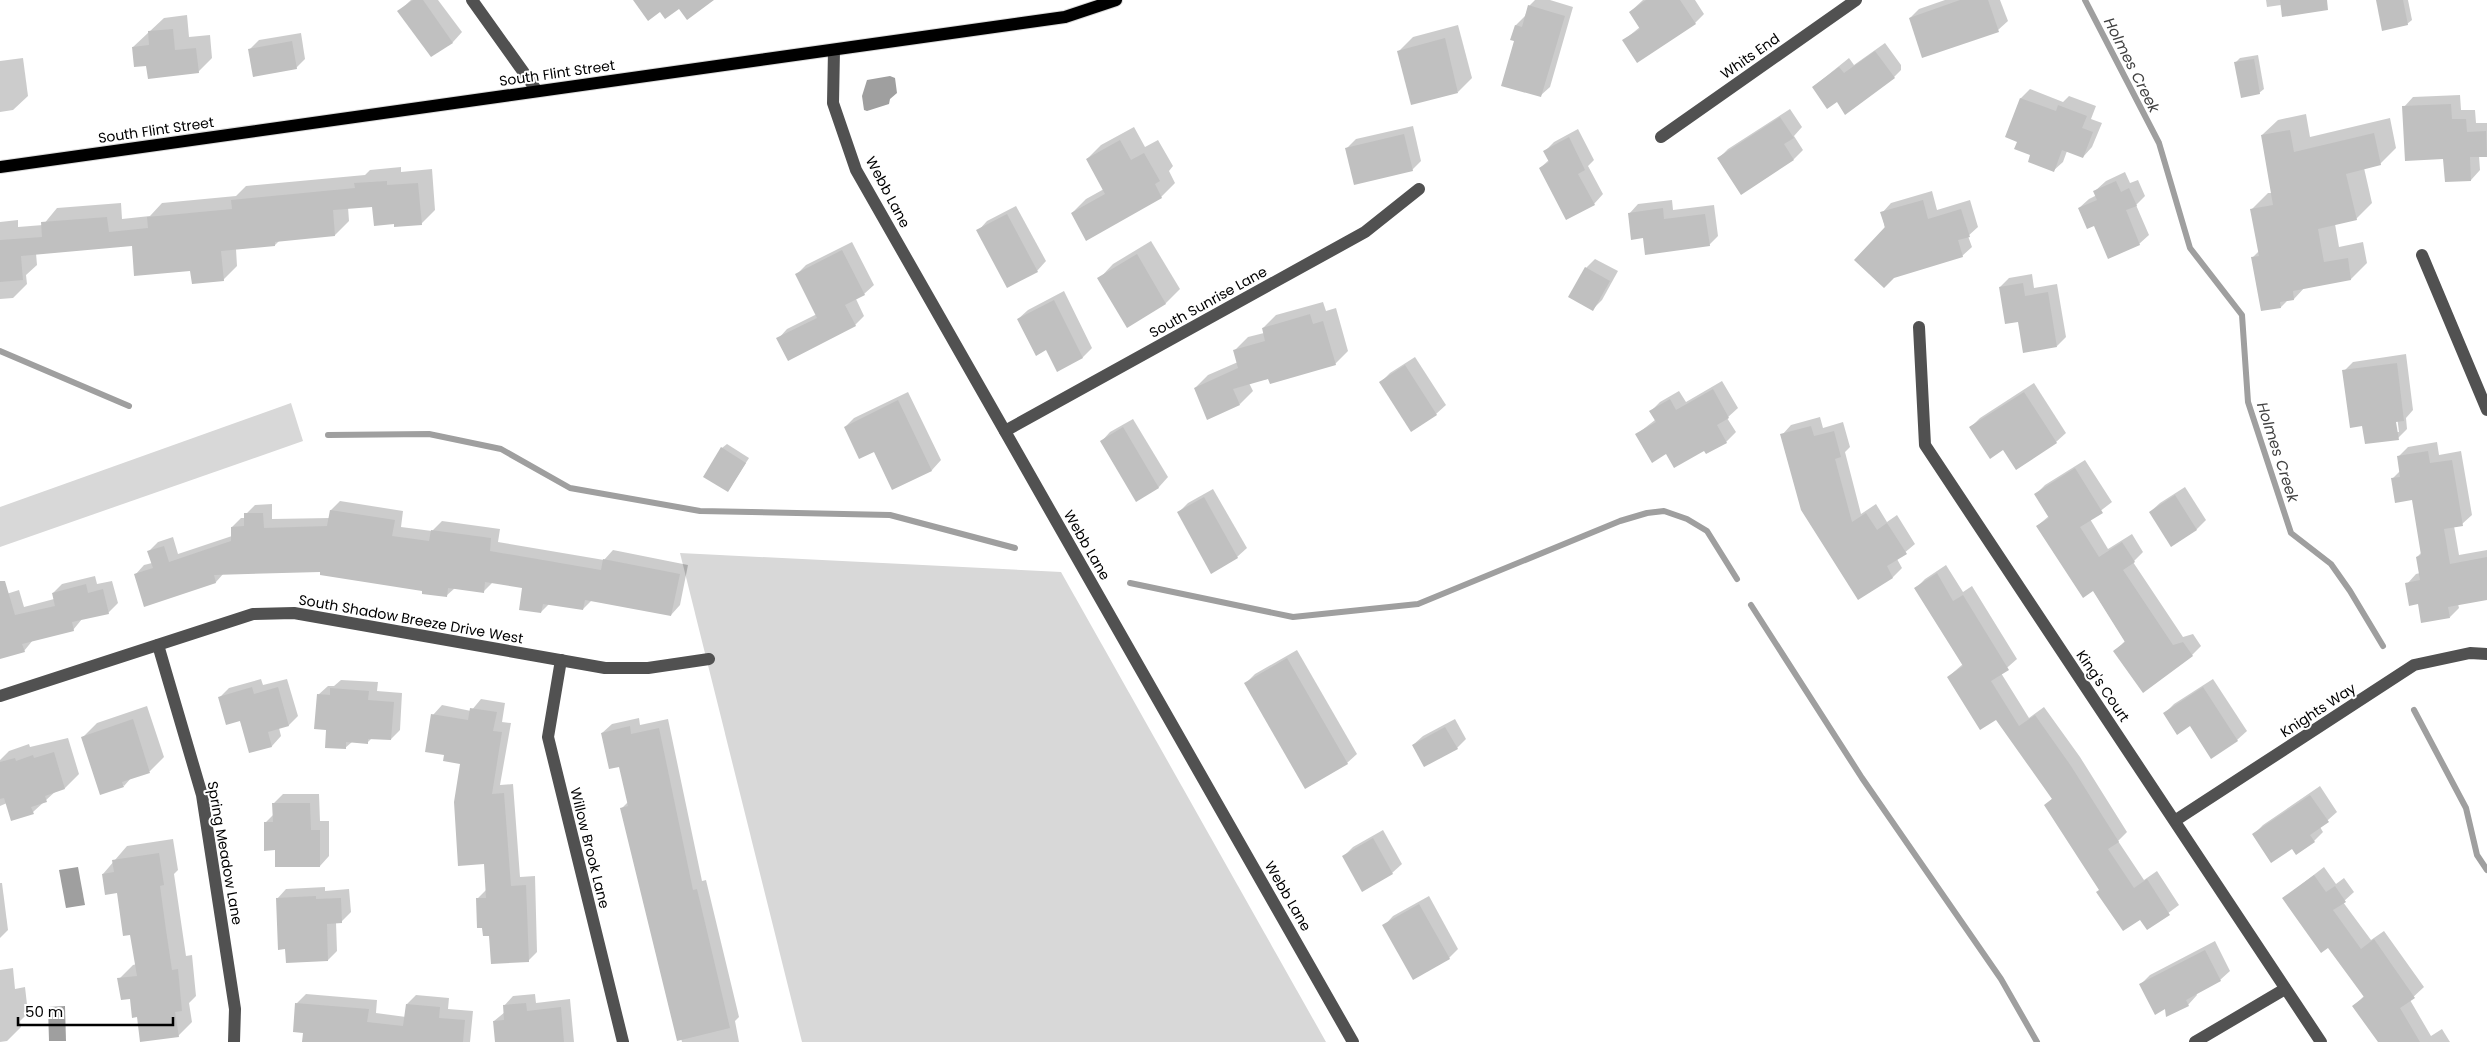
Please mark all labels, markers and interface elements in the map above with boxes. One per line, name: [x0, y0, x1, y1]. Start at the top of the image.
water label: Holmes Creek: [2099, 14, 2166, 117]
street label: Whits End: [1716, 28, 1784, 84]
street label: South Flint Street: [498, 55, 616, 91]
street label: South Flint Street: [97, 112, 215, 148]
street label: Webb Lane: [861, 153, 915, 231]
street label: South Sunrise Lane: [1146, 261, 1271, 343]
water label: Holmes Creek: [2252, 399, 2304, 506]
street label: Webb Lane: [1059, 506, 1115, 584]
street label: South Shadow Breeze Drive West: [297, 589, 525, 649]
street label: King's Court: [2072, 646, 2134, 726]
street label: Knights Way: [2276, 678, 2360, 742]
street label: Spring Meadow Lane: [203, 780, 248, 927]
street label: Willow Brook Lane: [565, 785, 615, 911]
street label: Webb Lane: [1260, 857, 1316, 935]
scale bar: [18, 994, 172, 1026]
text: 50 m: [25, 1001, 63, 1022]

